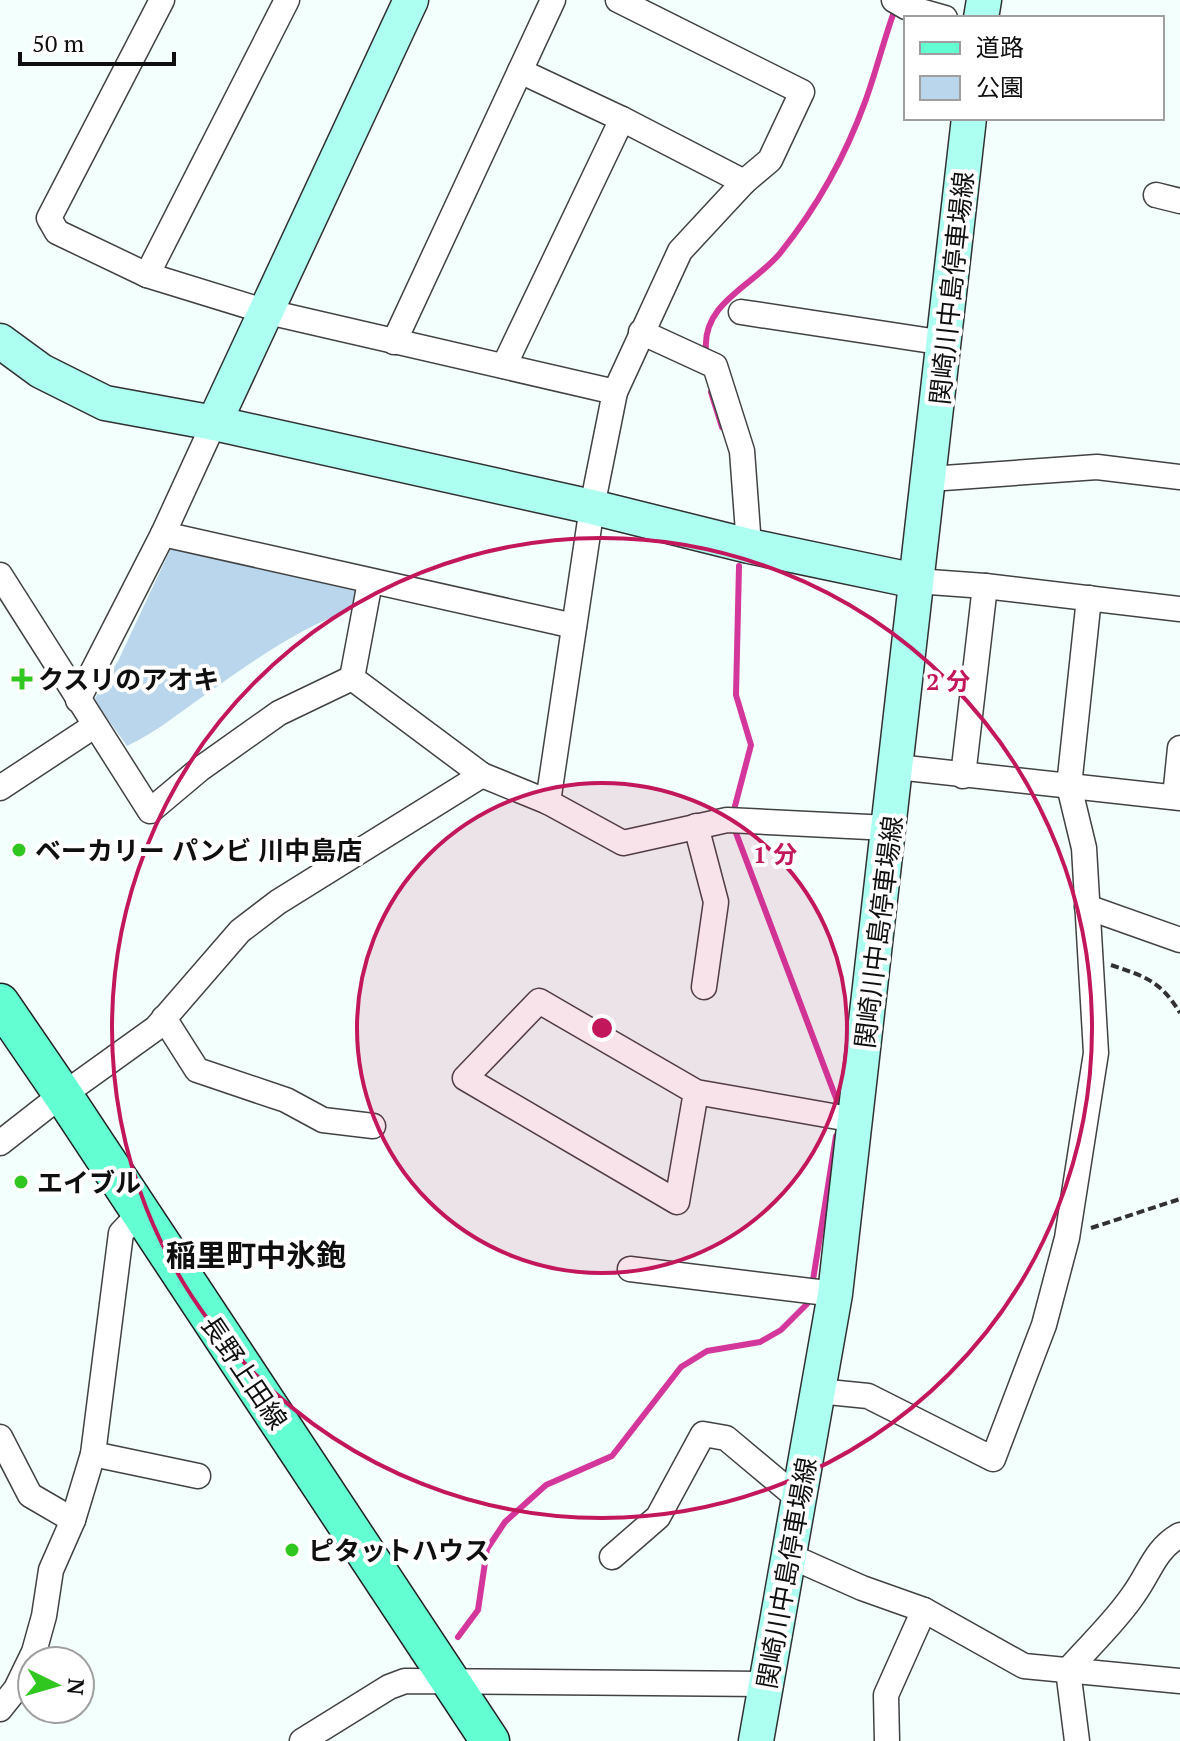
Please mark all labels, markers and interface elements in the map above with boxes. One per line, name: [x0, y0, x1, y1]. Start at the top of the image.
scale bar: [20, 16, 174, 66]
legend: [904, 16, 1164, 120]
text: 50 m: [32, 27, 84, 59]
text: 道路: [976, 31, 1024, 63]
text: 公園: [976, 71, 1024, 103]
street label: 関崎川中島停車場線: [922, 170, 980, 406]
place label: クスリのアオキ: [38, 662, 219, 696]
text: 2 分: [926, 665, 970, 697]
marker: クスリのアオキ: [13, 670, 31, 688]
street label: 関崎川中島停車場線: [847, 814, 909, 1050]
place label: ベーカリー パンビ 川中島店: [35, 833, 362, 867]
text: 1 分: [753, 838, 797, 870]
marker: ベーカリー パンビ 川中島店: [10, 841, 28, 859]
centre of rings: [588, 1014, 616, 1042]
place label: エイブル: [37, 1165, 141, 1199]
marker: エイブル: [12, 1173, 30, 1191]
district label: 稲里町中氷鉋: [166, 1235, 346, 1275]
street label: 長野上田線: [195, 1309, 295, 1435]
street label: 関崎川中島停車場線: [749, 1455, 823, 1691]
place label: ピタットハウス: [308, 1533, 490, 1567]
marker: ピタットハウス: [283, 1541, 301, 1559]
north arrow: [16, 1645, 96, 1725]
text: N: [61, 1677, 92, 1697]

